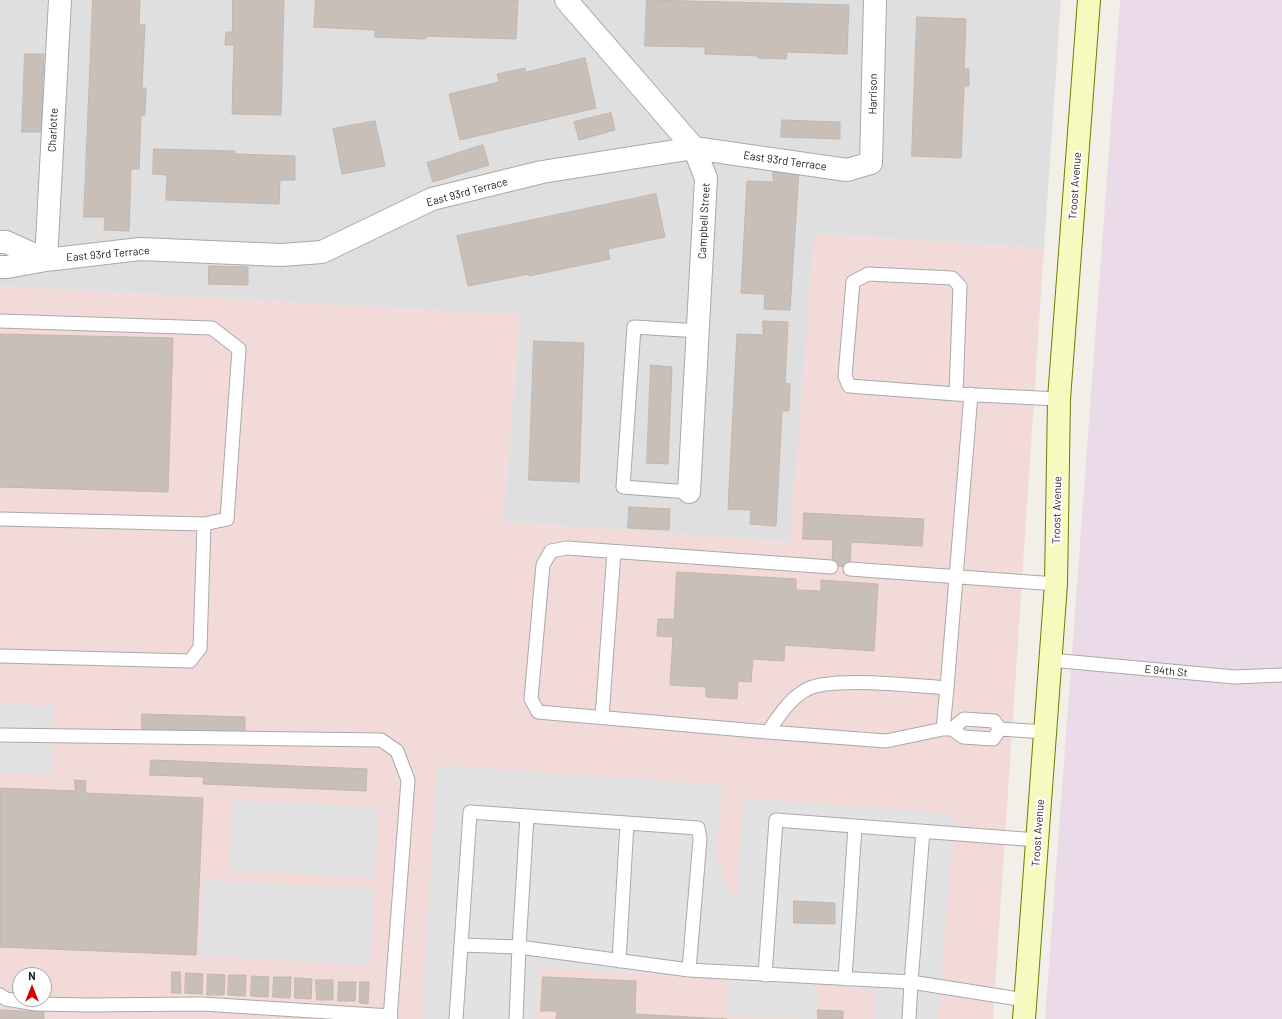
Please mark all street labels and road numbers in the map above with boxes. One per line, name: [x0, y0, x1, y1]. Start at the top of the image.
street label: Harrison: [866, 73, 880, 115]
street label: Charlotte: [45, 107, 61, 153]
street label: East 93rd Terrace: [743, 149, 827, 173]
street label: Troost Avenue: [1066, 152, 1084, 220]
street label: East 93rd Terrace: [425, 175, 509, 209]
street label: Campbell Street: [695, 182, 713, 260]
street label: East 93rd Terrace: [66, 244, 150, 264]
street label: Troost Avenue: [1050, 476, 1064, 544]
street label: E 94th St: [1144, 663, 1188, 679]
street label: Troost Avenue: [1029, 799, 1047, 867]

